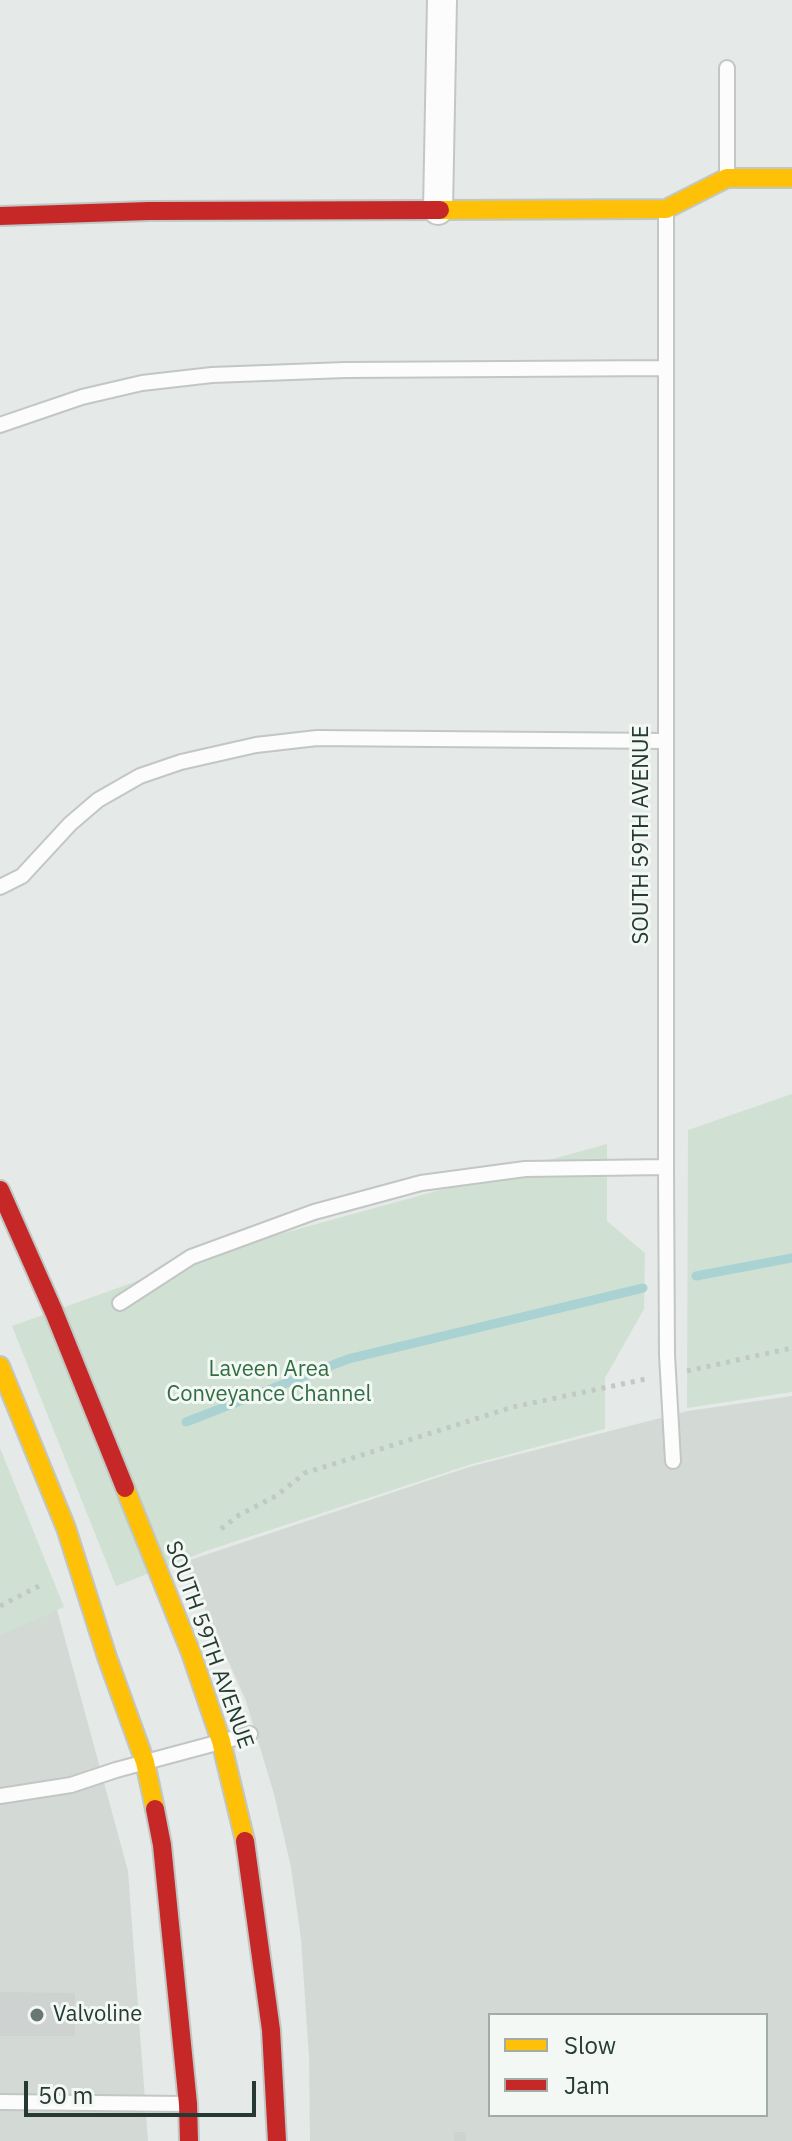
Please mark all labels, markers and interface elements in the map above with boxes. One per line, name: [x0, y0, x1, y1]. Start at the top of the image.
street label: SOUTH 59TH AVENUE: [629, 725, 655, 945]
park label: Laveen Area Conveyance Channel: [167, 1357, 371, 1408]
street label: SOUTH 59TH AVENUE: [159, 1538, 259, 1752]
place label: Valvoline: [53, 2002, 142, 2028]
marker: Valvoline: [28, 2006, 46, 2024]
legend: [488, 2013, 768, 2117]
text: Slow: [564, 2029, 616, 2061]
scale bar: [28, 2065, 260, 2115]
text: Jam: [564, 2069, 610, 2101]
text: 50 m: [38, 2079, 93, 2111]

